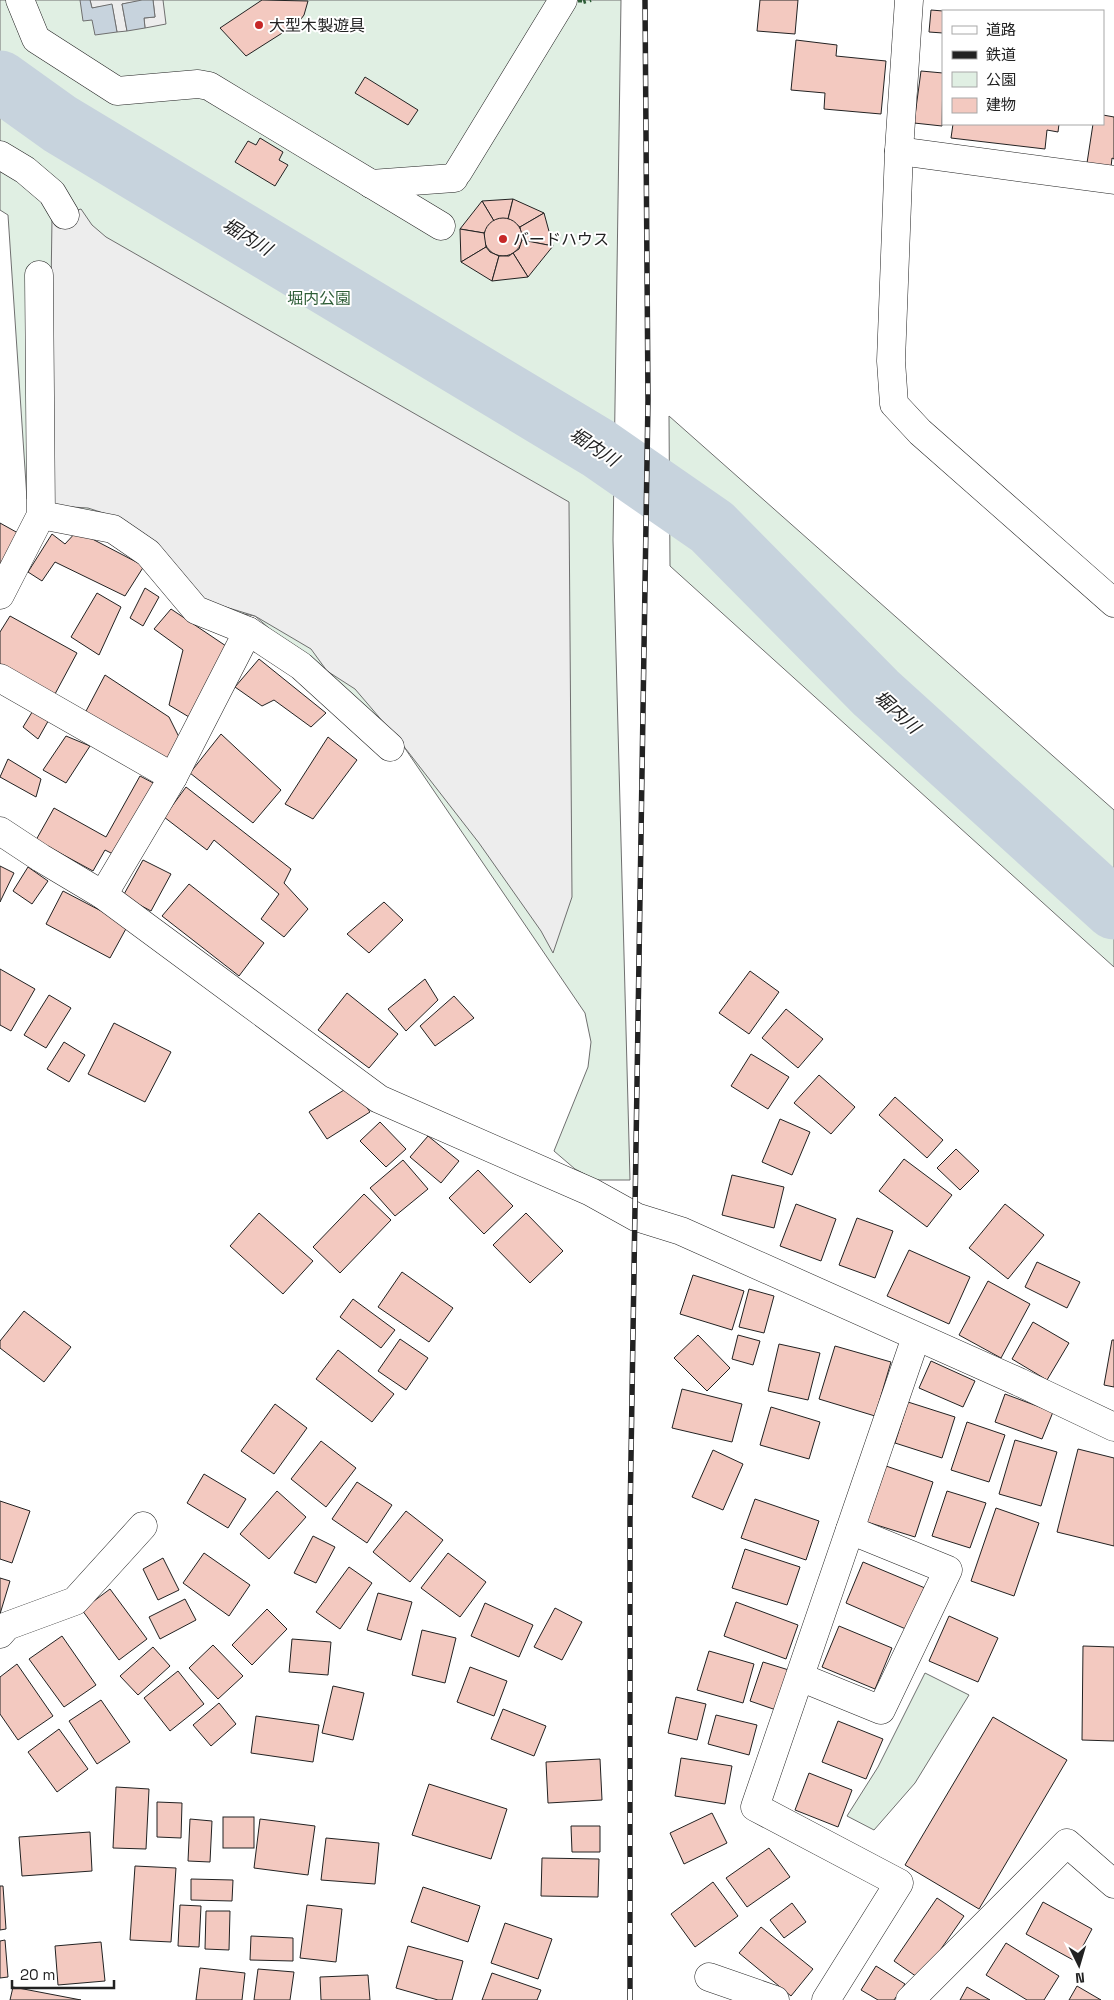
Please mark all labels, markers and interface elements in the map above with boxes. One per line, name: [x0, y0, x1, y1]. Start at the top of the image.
legend: [942, 10, 1104, 125]
place label: 大型木製遊具: [269, 15, 365, 36]
marker: 大型木製遊具: [253, 19, 265, 31]
text: 道路: [986, 20, 1016, 39]
text: 鉄道: [986, 45, 1016, 64]
text: 公園: [986, 70, 1016, 89]
text: 建物: [986, 95, 1016, 114]
water label: 堀内川: [218, 213, 278, 261]
place label: バードハウス: [513, 229, 609, 250]
marker: バードハウス: [497, 233, 509, 245]
park label: 堀内公園: [287, 288, 351, 309]
water label: 堀内川: [565, 422, 625, 472]
water label: 堀内川: [870, 685, 927, 740]
north arrow: [1054, 1940, 1104, 1990]
scale bar: [12, 1958, 115, 1990]
text: 20 m: [20, 1965, 55, 1984]
text: N: [1075, 1969, 1086, 1987]

